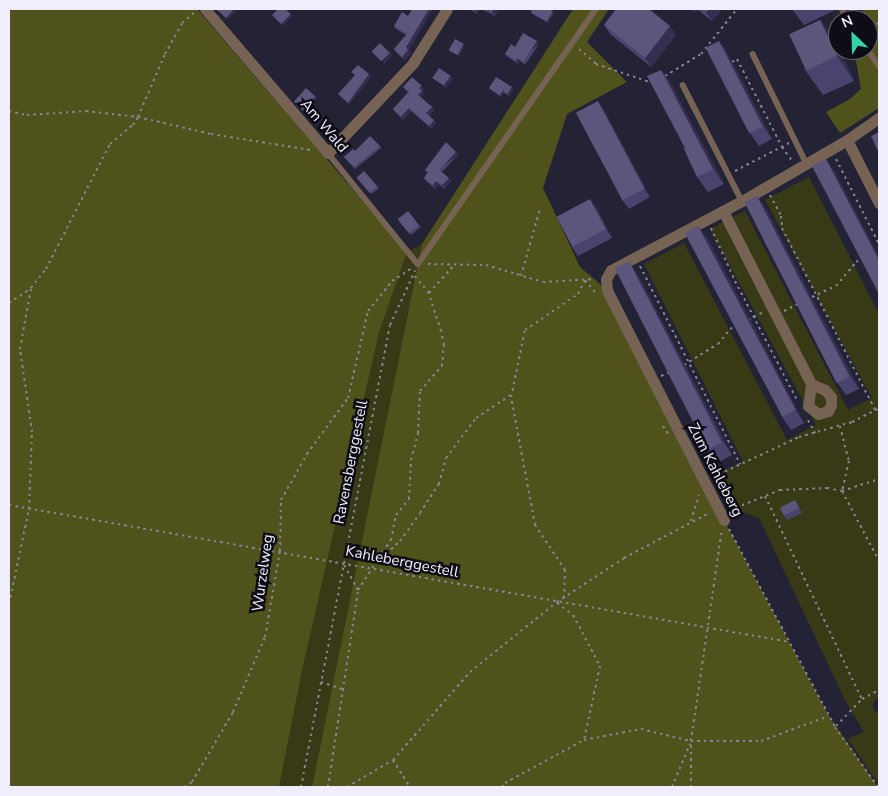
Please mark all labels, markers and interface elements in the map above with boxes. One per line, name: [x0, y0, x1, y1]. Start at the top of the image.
north arrow: [828, 10, 878, 60]
text: N: [838, 11, 856, 33]
street label: Am Wald: [296, 96, 352, 156]
street label: Ravensberggestell: [330, 398, 372, 526]
street label: Zum Kahleberg: [684, 420, 746, 520]
street label: Wurzelweg: [249, 533, 277, 613]
street label: Kahleberggestell: [344, 542, 460, 582]

